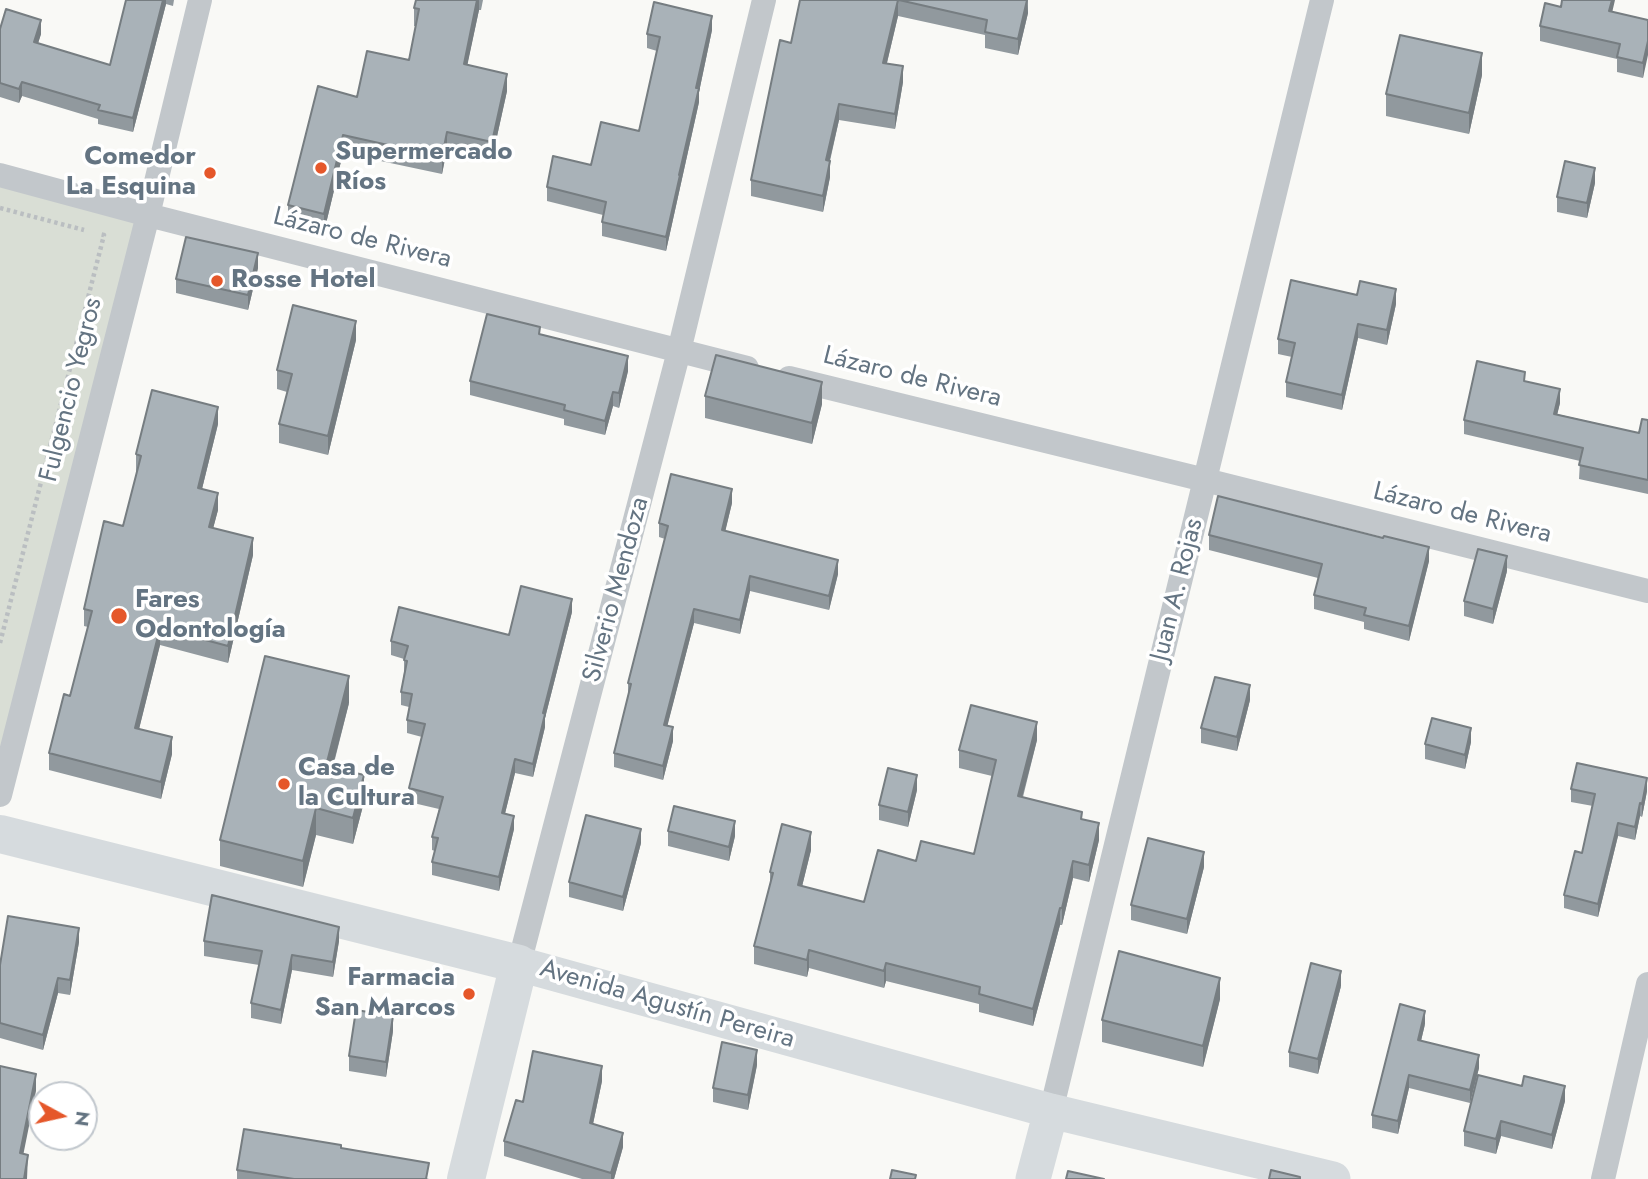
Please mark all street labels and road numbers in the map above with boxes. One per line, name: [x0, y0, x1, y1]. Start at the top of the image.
street label: Lázaro de Rivera: [270, 202, 454, 276]
street label: Fulgencio Yegros: [34, 295, 110, 485]
street label: Lázaro de Rivera: [820, 341, 1004, 415]
street label: Lázaro de Rivera: [1370, 477, 1554, 551]
street label: Silverio Mendoza: [577, 494, 657, 686]
street label: Juan A. Rojas: [1145, 516, 1211, 664]
street label: Avenida Agustín Pereira: [536, 954, 798, 1056]

